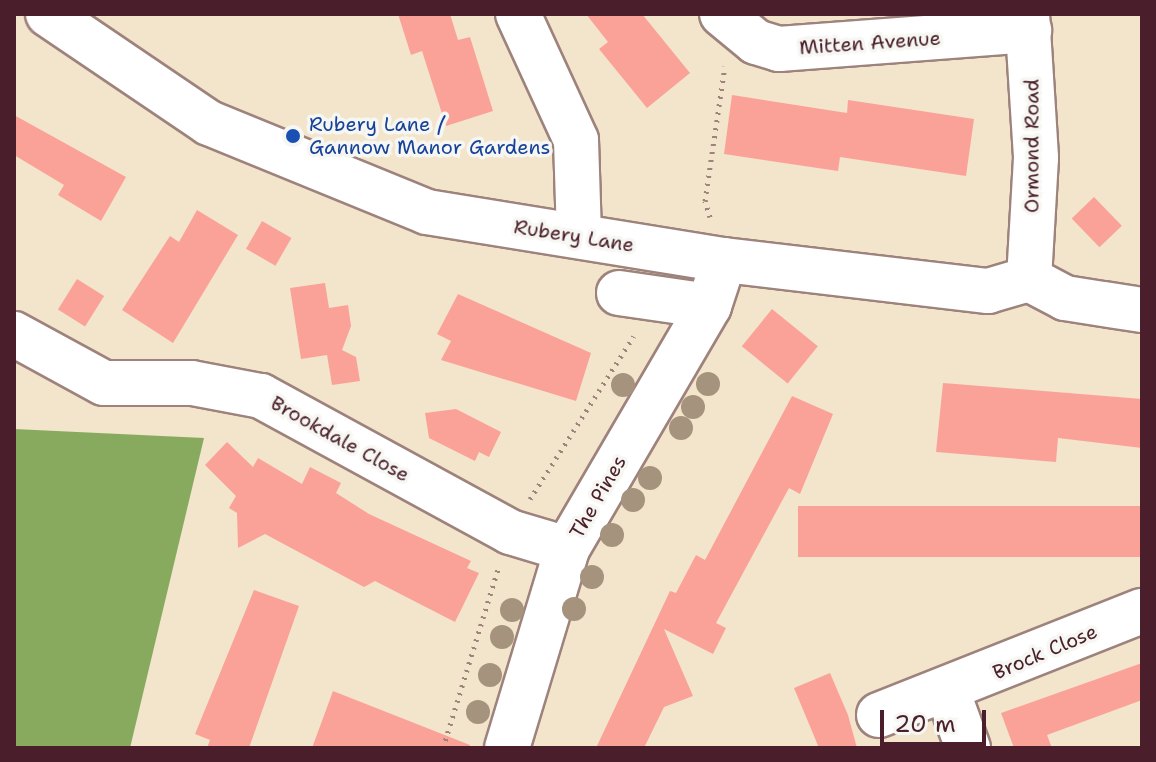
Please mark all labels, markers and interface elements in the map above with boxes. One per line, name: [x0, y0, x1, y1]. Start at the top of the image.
street label: Mitten Avenue: [798, 26, 942, 60]
street label: Ormond Road: [1020, 79, 1044, 213]
place label: Rubery Lane / Gannow Manor Gardens: [309, 112, 550, 159]
marker: Rubery Lane / Gannow Manor Gardens: [284, 127, 302, 145]
street label: Rubery Lane: [512, 215, 636, 257]
street label: Brookdale Close: [266, 391, 414, 487]
street label: The Pines: [565, 451, 631, 543]
street label: Brock Close: [989, 619, 1101, 685]
scale bar: [884, 694, 990, 744]
text: 20 m: [894, 708, 956, 740]

